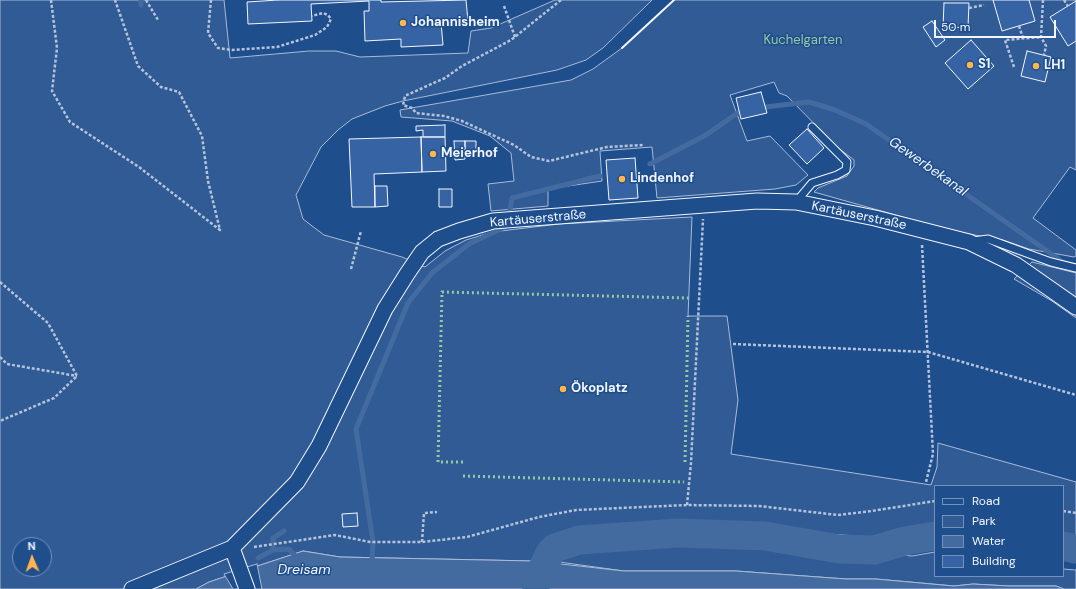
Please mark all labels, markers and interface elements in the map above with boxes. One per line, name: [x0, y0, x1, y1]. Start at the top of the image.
scale bar: [936, 12, 1058, 38]
place label: Johannisheim: [411, 15, 500, 31]
marker: Johannisheim: [398, 18, 408, 28]
text: 50 m: [941, 19, 970, 35]
park label: Kuchelgarten: [764, 33, 842, 49]
place label: S1: [978, 57, 991, 73]
place label: LH1: [1044, 58, 1065, 74]
marker: S1: [965, 60, 975, 70]
marker: LH1: [1031, 61, 1041, 71]
water label: Gewerbekanal: [885, 134, 971, 200]
place label: Meierhof: [441, 146, 498, 162]
marker: Meierhof: [428, 149, 438, 159]
place label: Lindenhof: [630, 171, 694, 187]
marker: Lindenhof: [617, 174, 627, 184]
street label: Kartäuserstraße: [810, 198, 908, 234]
street label: Kartäuserstraße: [489, 207, 587, 231]
place label: Ökoplatz: [571, 381, 628, 397]
marker: Ökoplatz: [558, 384, 568, 394]
legend: [934, 485, 1064, 577]
text: Road: [972, 493, 1000, 509]
text: Park: [972, 513, 996, 529]
text: Water: [972, 533, 1005, 549]
north arrow: [12, 537, 52, 577]
text: N: [27, 539, 36, 553]
text: Building: [972, 553, 1016, 569]
water label: Dreisam: [277, 562, 331, 578]

